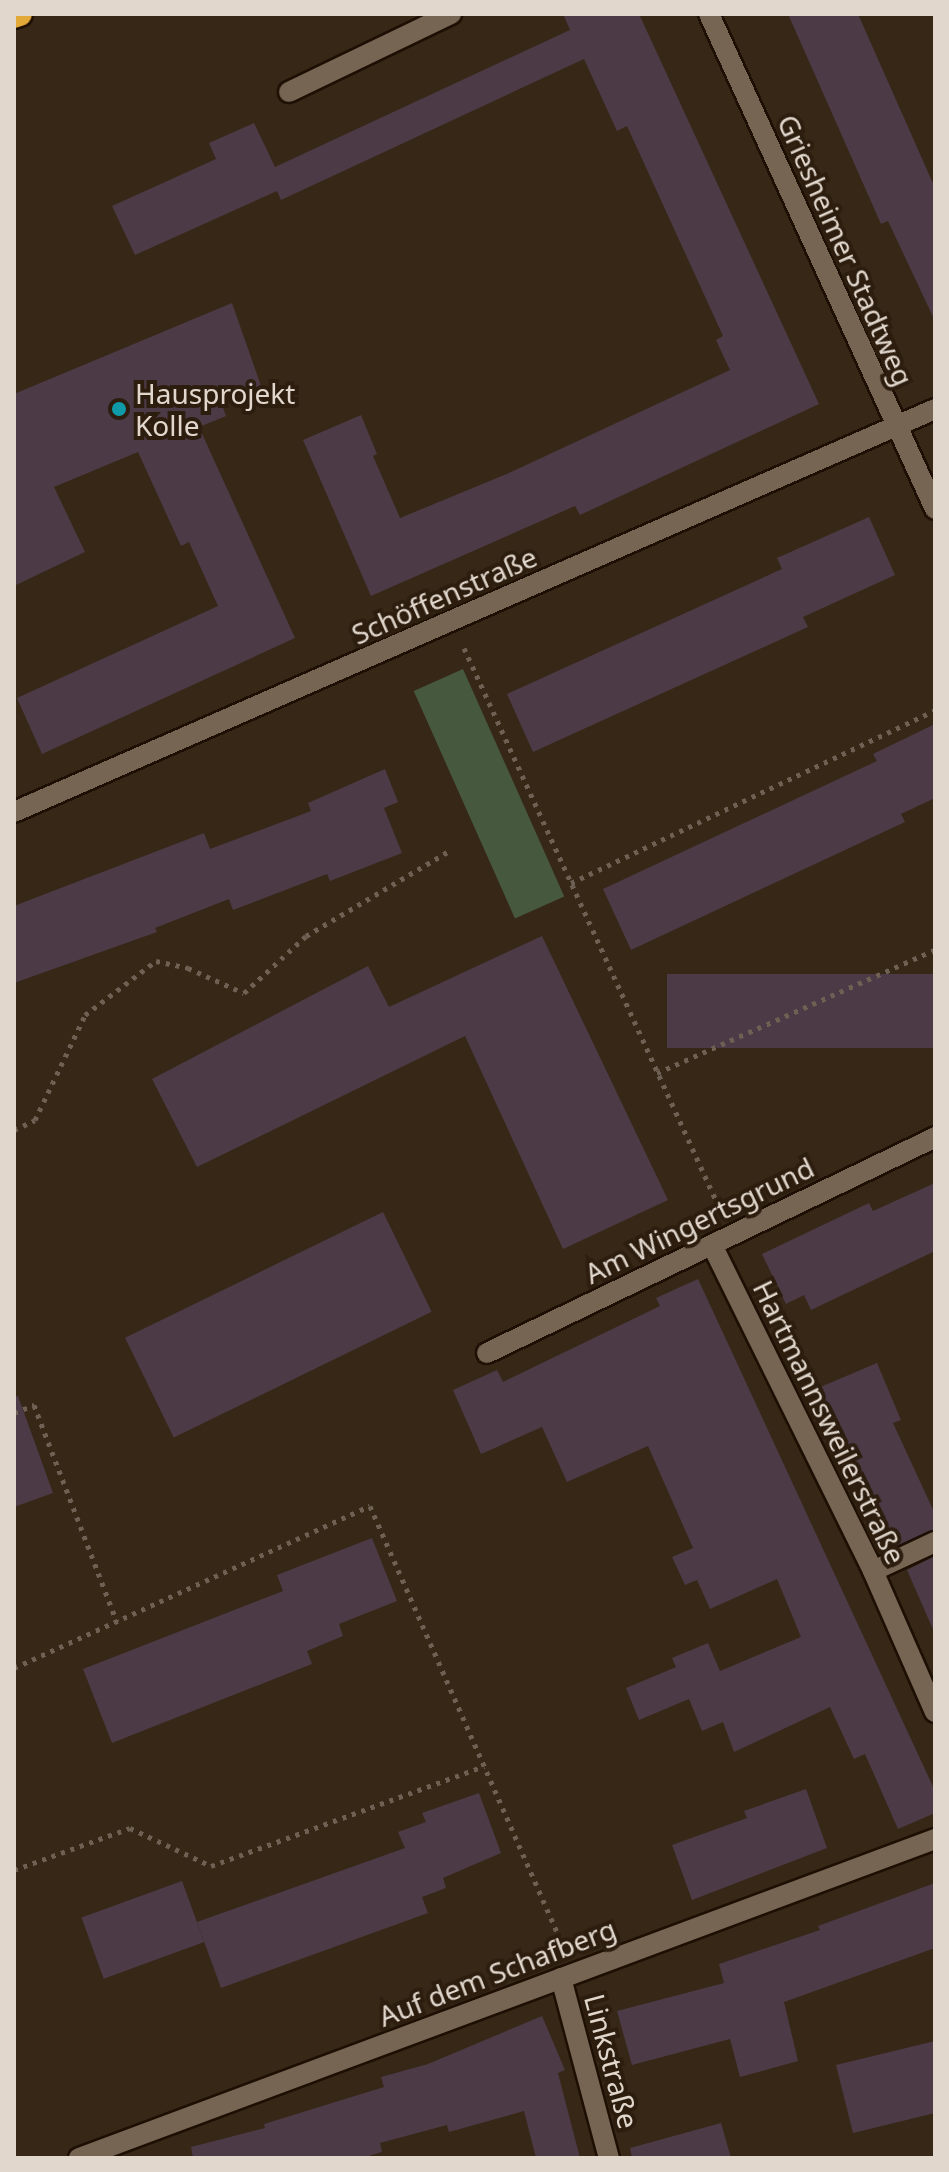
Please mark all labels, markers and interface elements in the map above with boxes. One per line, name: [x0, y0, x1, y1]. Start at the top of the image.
street label: Griesheimer Stadtweg: [771, 109, 921, 391]
place label: Hausprojekt Kolle: [135, 376, 295, 442]
marker: Hausprojekt Kolle: [110, 400, 128, 418]
street label: Schöffenstraße: [346, 539, 542, 651]
street label: Am Wingertsgrund: [579, 1150, 819, 1290]
street label: Hartmannsweilerstraße: [747, 1275, 913, 1569]
street label: Auf dem Schafberg: [374, 1911, 620, 2033]
street label: Linkstraße: [578, 1990, 646, 2132]

